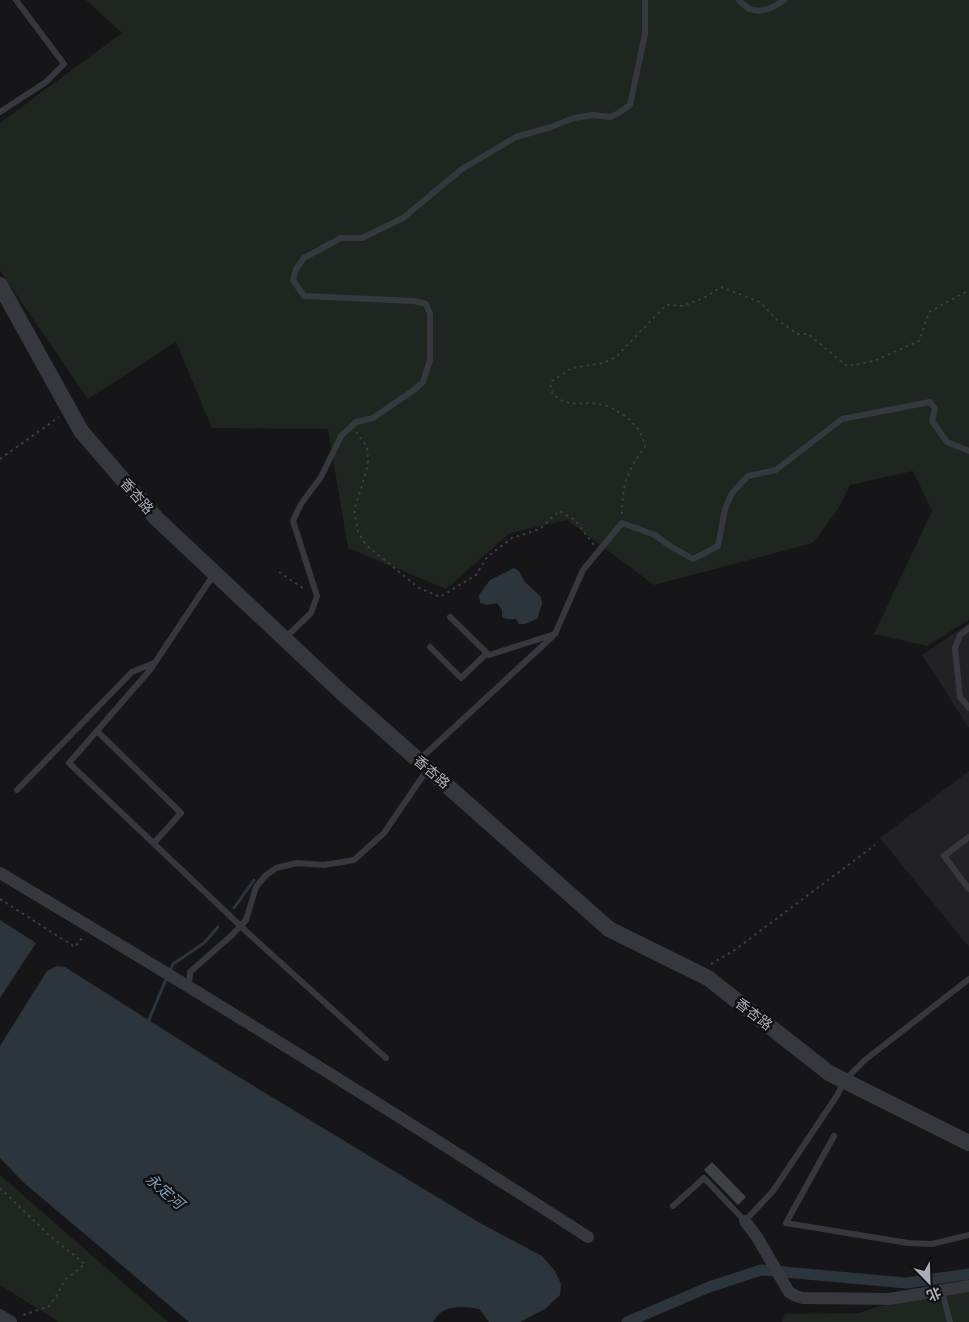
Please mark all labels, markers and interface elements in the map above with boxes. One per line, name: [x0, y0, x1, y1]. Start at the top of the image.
street label: 香杏路: [117, 475, 157, 517]
street label: 香杏路: [411, 752, 453, 792]
street label: 香杏路: [733, 995, 775, 1033]
water label: 永定河: [142, 1170, 190, 1214]
north arrow: [904, 1257, 954, 1307]
text: 北: [925, 1284, 944, 1304]

